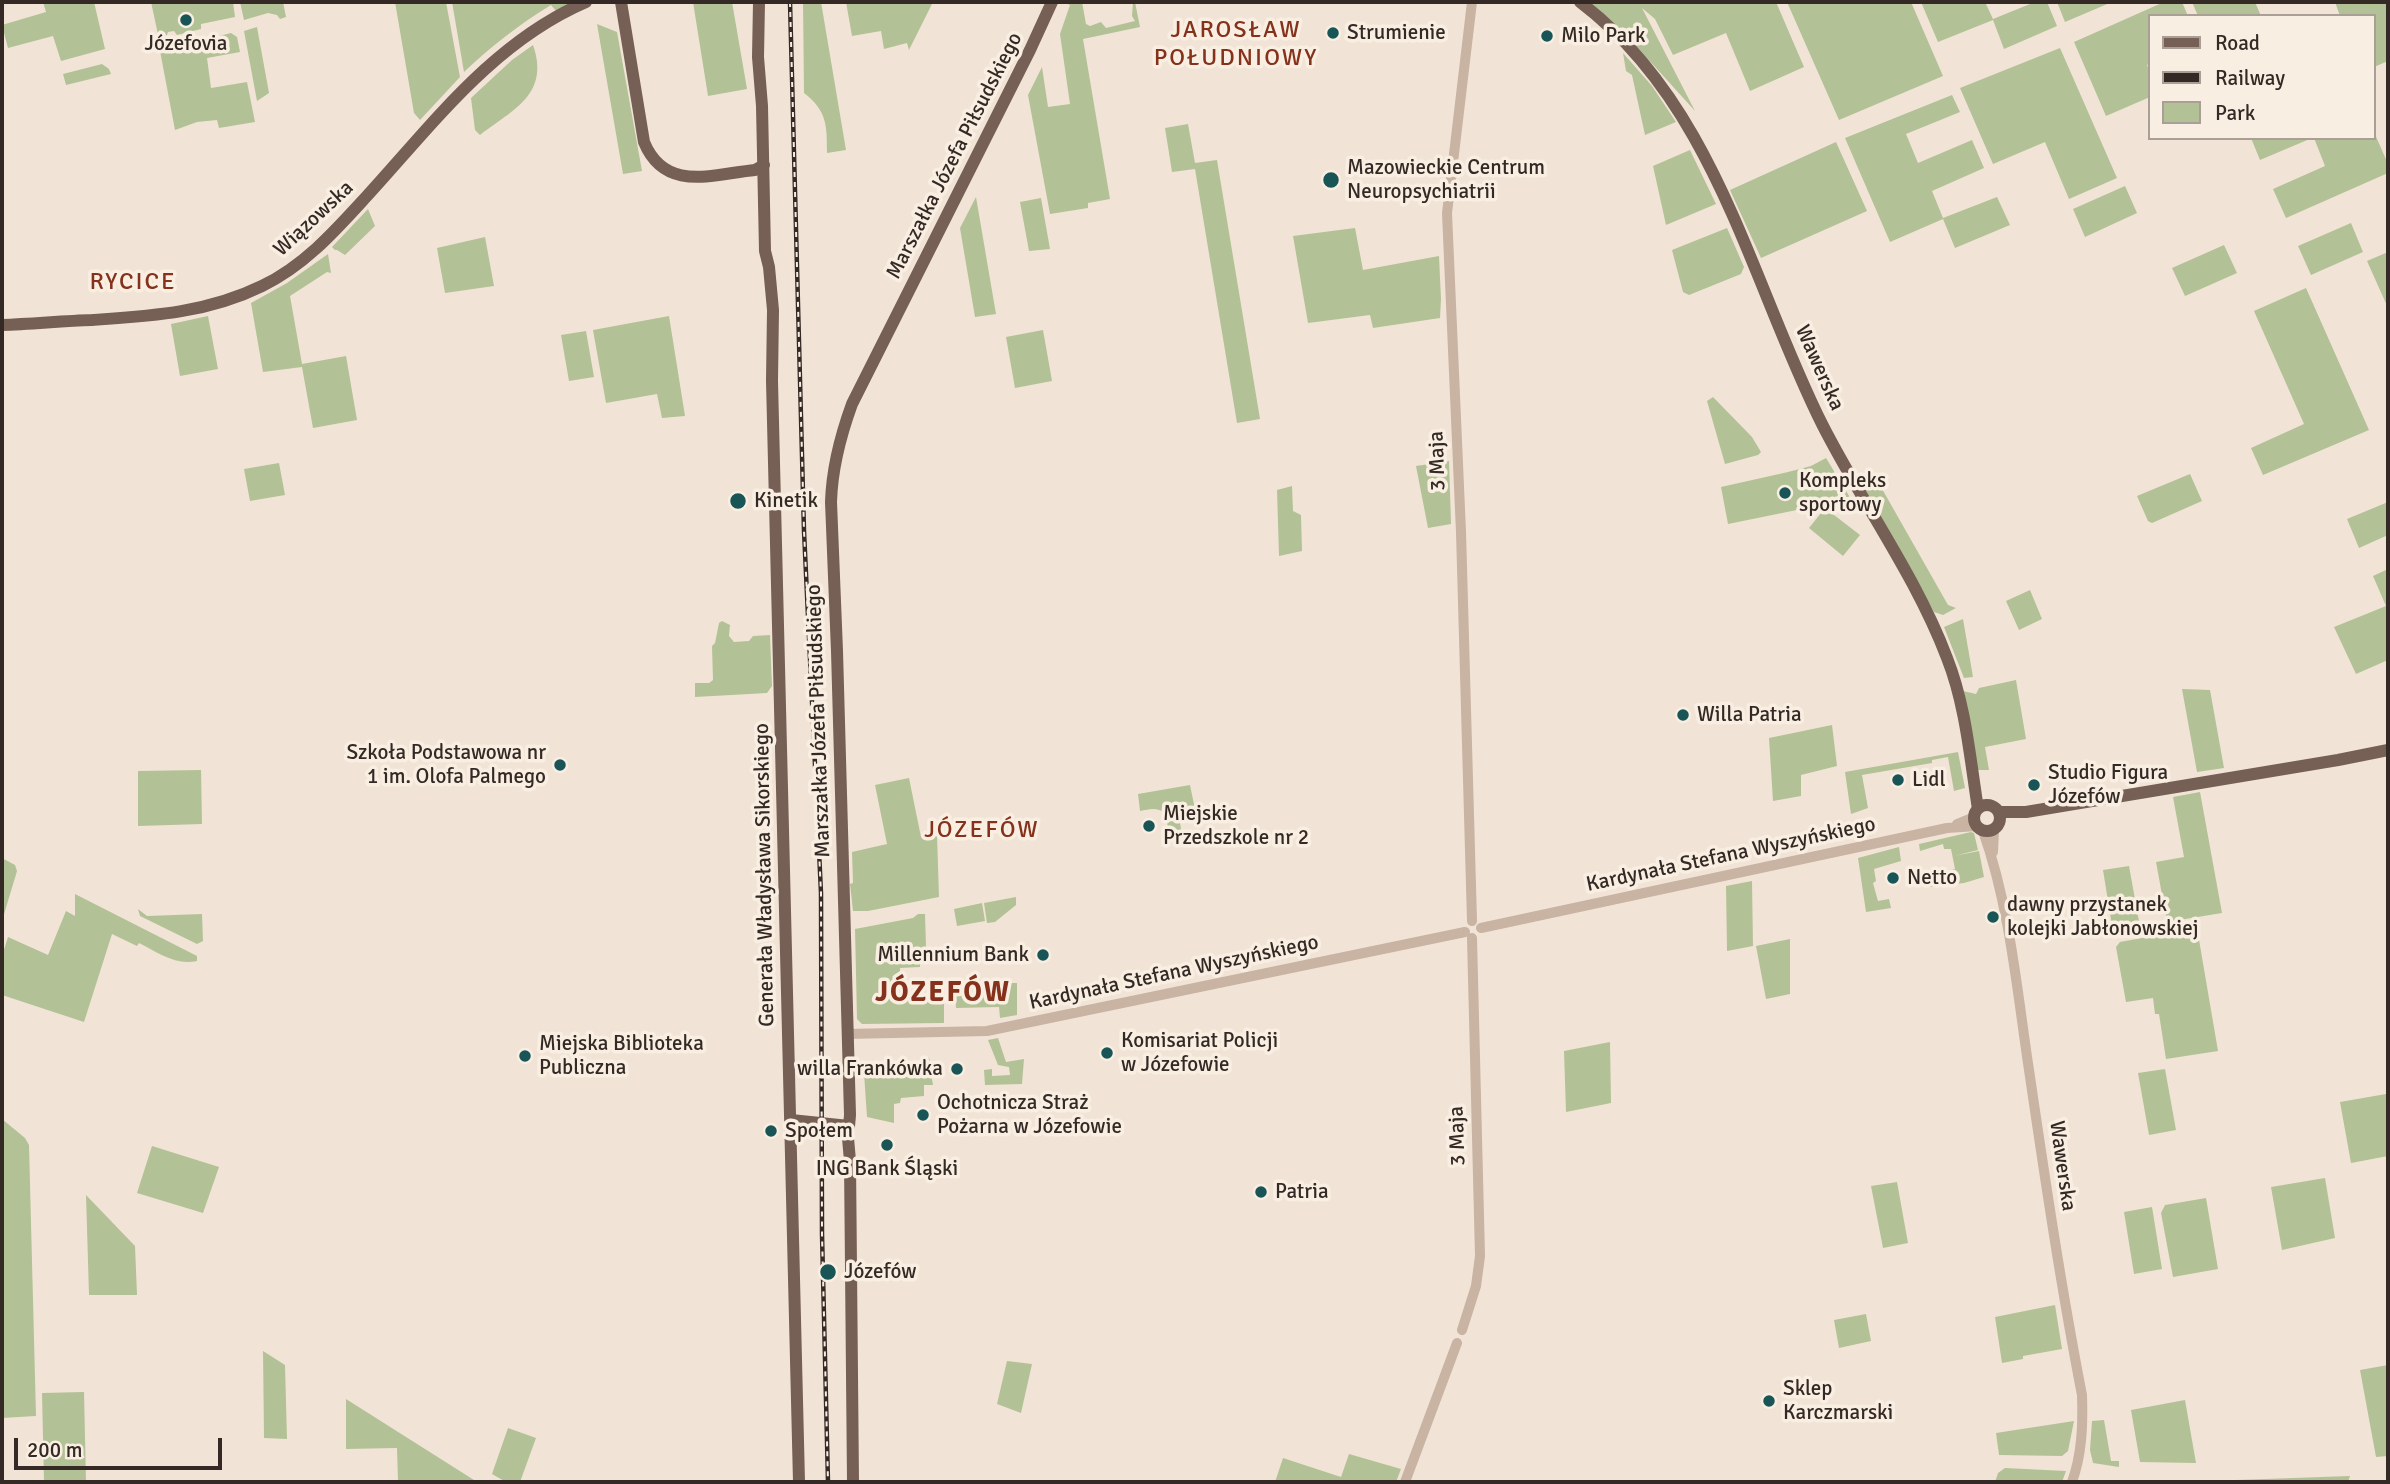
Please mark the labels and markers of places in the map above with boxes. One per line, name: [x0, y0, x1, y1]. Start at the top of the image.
marker: Józefovia: [178, 12, 194, 28]
place label: Strumienie: [1347, 20, 1446, 46]
place label: Milo Park: [1561, 23, 1646, 49]
marker: Strumienie: [1325, 25, 1341, 41]
marker: Milo Park: [1539, 28, 1555, 44]
place label: Józefovia: [145, 31, 227, 57]
place label: Mazowieckie Centrum Neuropsychiatrii: [1347, 155, 1545, 205]
marker: Mazowieckie Centrum Neuropsychiatrii: [1321, 170, 1341, 190]
place label: Kompleks sportowy: [1799, 468, 1886, 518]
marker: Kompleks sportowy: [1777, 485, 1793, 501]
place label: Kinetik: [754, 488, 818, 514]
marker: Kinetik: [728, 491, 748, 511]
place label: Willa Patria: [1697, 702, 1802, 728]
marker: Willa Patria: [1675, 707, 1691, 723]
place label: Szkoła Podstawowa nr 1 im. Olofa Palmego: [346, 740, 546, 790]
marker: Szkoła Podstawowa nr 1 im. Olofa Palmego: [552, 757, 568, 773]
place label: Studio Figura Józefów: [2048, 760, 2168, 810]
place label: Lidl: [1912, 767, 1946, 793]
marker: Lidl: [1890, 772, 1906, 788]
marker: Studio Figura Józefów: [2026, 777, 2042, 793]
place label: Miejskie Przedszkole nr 2: [1163, 801, 1309, 851]
marker: Miejskie Przedszkole nr 2: [1141, 818, 1157, 834]
place label: Netto: [1907, 865, 1957, 891]
marker: Netto: [1885, 870, 1901, 886]
place label: dawny przystanek kolejki Jabłonowskiej: [2007, 892, 2199, 942]
marker: dawny przystanek kolejki Jabłonowskiej: [1985, 909, 2001, 925]
place label: Millennium Bank: [877, 942, 1029, 968]
marker: Millennium Bank: [1035, 947, 1051, 963]
place label: Komisariat Policji w Józefowie: [1121, 1028, 1278, 1078]
place label: Miejska Biblioteka Publiczna: [539, 1031, 704, 1081]
marker: Komisariat Policji w Józefowie: [1099, 1045, 1115, 1061]
marker: Miejska Biblioteka Publiczna: [517, 1048, 533, 1064]
place label: willa Frankówka: [797, 1056, 943, 1082]
marker: willa Frankówka: [949, 1061, 965, 1077]
place label: Ochotnicza Straż Pożarna w Józefowie: [937, 1090, 1122, 1140]
marker: Ochotnicza Straż Pożarna w Józefowie: [915, 1107, 931, 1123]
place label: Społem: [785, 1118, 853, 1144]
marker: Społem: [763, 1123, 779, 1139]
marker: ING Bank Śląski: [879, 1137, 895, 1153]
place label: ING Bank Śląski: [816, 1156, 958, 1182]
place label: Patria: [1275, 1179, 1329, 1205]
marker: Patria: [1253, 1184, 1269, 1200]
place label: Józefów: [844, 1259, 916, 1285]
marker: Józefów: [818, 1262, 838, 1282]
place label: Sklep Karczmarski: [1783, 1376, 1893, 1426]
marker: Sklep Karczmarski: [1761, 1393, 1777, 1409]

